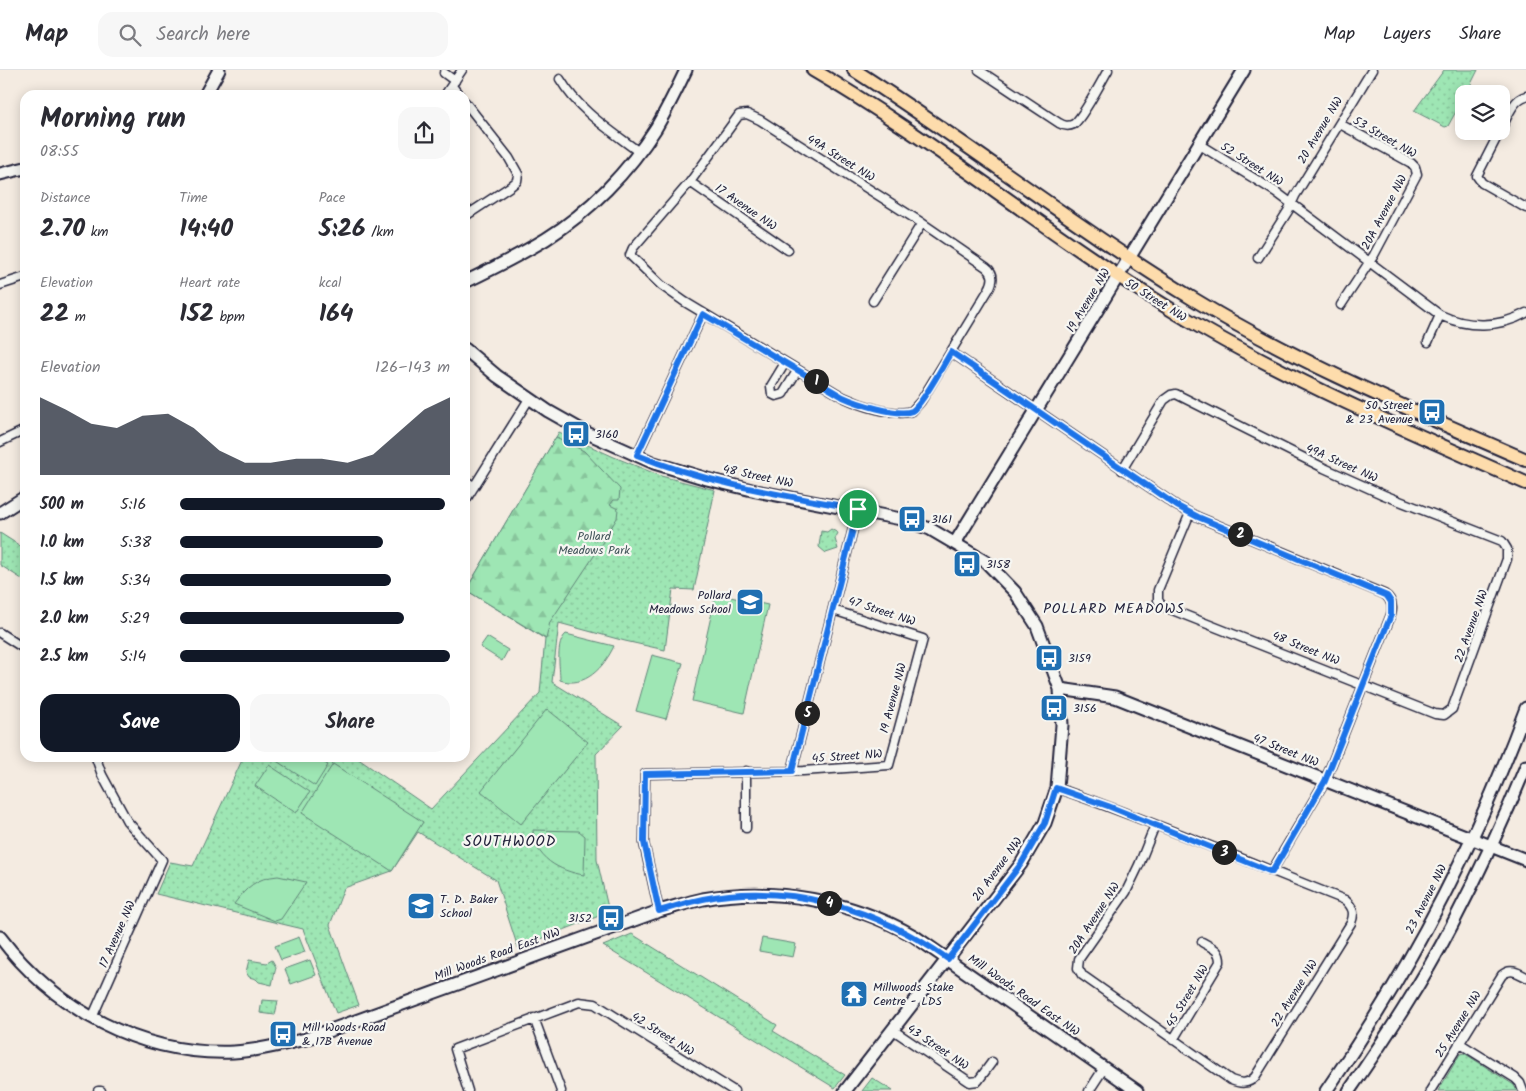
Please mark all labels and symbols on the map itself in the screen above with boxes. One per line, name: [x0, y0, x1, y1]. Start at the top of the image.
street label: 20 Avenue NW: [1293, 93, 1348, 167]
street label: 53 Street NW: [1349, 111, 1420, 163]
street label: 49A Street NW: [803, 130, 879, 187]
street label: 52 Street NW: [1217, 138, 1287, 191]
street label: 20A Avenue NW: [1357, 171, 1412, 253]
street label: 17 Avenue NW: [711, 179, 781, 236]
street label: 19 Avenue NW: [1062, 264, 1115, 336]
street label: 50 Street NW: [1121, 274, 1190, 327]
pin: 1: [804, 368, 828, 394]
place label: 50 Street & 23 Avenue: [1346, 396, 1414, 429]
bus stop icon: 50 Street & 23 Avenue: [1417, 397, 1447, 427]
bus stop icon: 3160: [561, 419, 591, 449]
place label: 3160: [595, 425, 618, 444]
street label: 49A Street NW: [1303, 439, 1381, 488]
street label: 48 Street NW: [721, 460, 795, 493]
pin: [837, 488, 879, 530]
bus stop icon: 3161: [897, 504, 927, 534]
place label: 3161: [931, 510, 952, 529]
pin: 2: [1228, 522, 1252, 546]
park label: Pollard Meadows Park: [558, 527, 630, 560]
bus stop icon: 3158: [952, 549, 982, 579]
place label: 3158: [986, 555, 1011, 574]
place label: Pollard Meadows School: [649, 586, 732, 619]
school or university icon: Pollard Meadows School: [735, 587, 765, 617]
street label: 22 Avenue NW: [1449, 587, 1493, 665]
street label: 47 Street NW: [846, 592, 918, 631]
district label: POLLARD MEADOWS: [1043, 598, 1185, 620]
street label: 48 Street NW: [1269, 626, 1342, 671]
bus stop icon: 3159: [1034, 643, 1064, 673]
place label: 3159: [1068, 649, 1091, 668]
street label: 19 Avenue NW: [875, 661, 912, 735]
bus stop icon: 3156: [1039, 693, 1069, 723]
place label: 3156: [1073, 699, 1097, 718]
pin: 5: [794, 700, 820, 726]
street label: 47 Street NW: [1250, 729, 1322, 772]
street label: 45 Street NW: [811, 745, 883, 768]
district label: SOUTHWOOD: [463, 830, 557, 854]
street label: 20 Avenue NW: [968, 833, 1027, 905]
pin: 3: [1212, 840, 1236, 864]
street label: 23 Avenue NW: [1401, 861, 1452, 938]
street label: 20A Avenue NW: [1064, 878, 1125, 958]
place label: T. D. Baker School: [440, 890, 499, 923]
pin: 4: [816, 890, 842, 916]
school or university icon: T. D. Baker School: [406, 891, 436, 921]
street label: 17 Avenue NW: [94, 898, 141, 971]
bus stop icon: 3152: [596, 903, 626, 933]
place label: 3152: [568, 909, 592, 928]
street label: Mill Woods Road East NW: [432, 923, 563, 986]
street label: Mill Woods Road East NW: [964, 950, 1084, 1041]
street label: 22 Avenue NW: [1266, 956, 1323, 1031]
street label: 45 Street NW: [1161, 961, 1214, 1031]
place label: Millwoods Stake Centre - LDS: [873, 978, 954, 1011]
temple icon: Millwoods Stake Centre - LDS: [839, 979, 869, 1009]
street label: 25 Avenue NW: [1430, 987, 1487, 1061]
street label: 42 Street NW: [628, 1008, 698, 1061]
place label: Mill Woods Road & 17B Avenue: [302, 1018, 386, 1051]
bus stop icon: Mill Woods Road & 17B Avenue: [268, 1019, 298, 1049]
street label: 43 Street NW: [903, 1020, 972, 1075]

